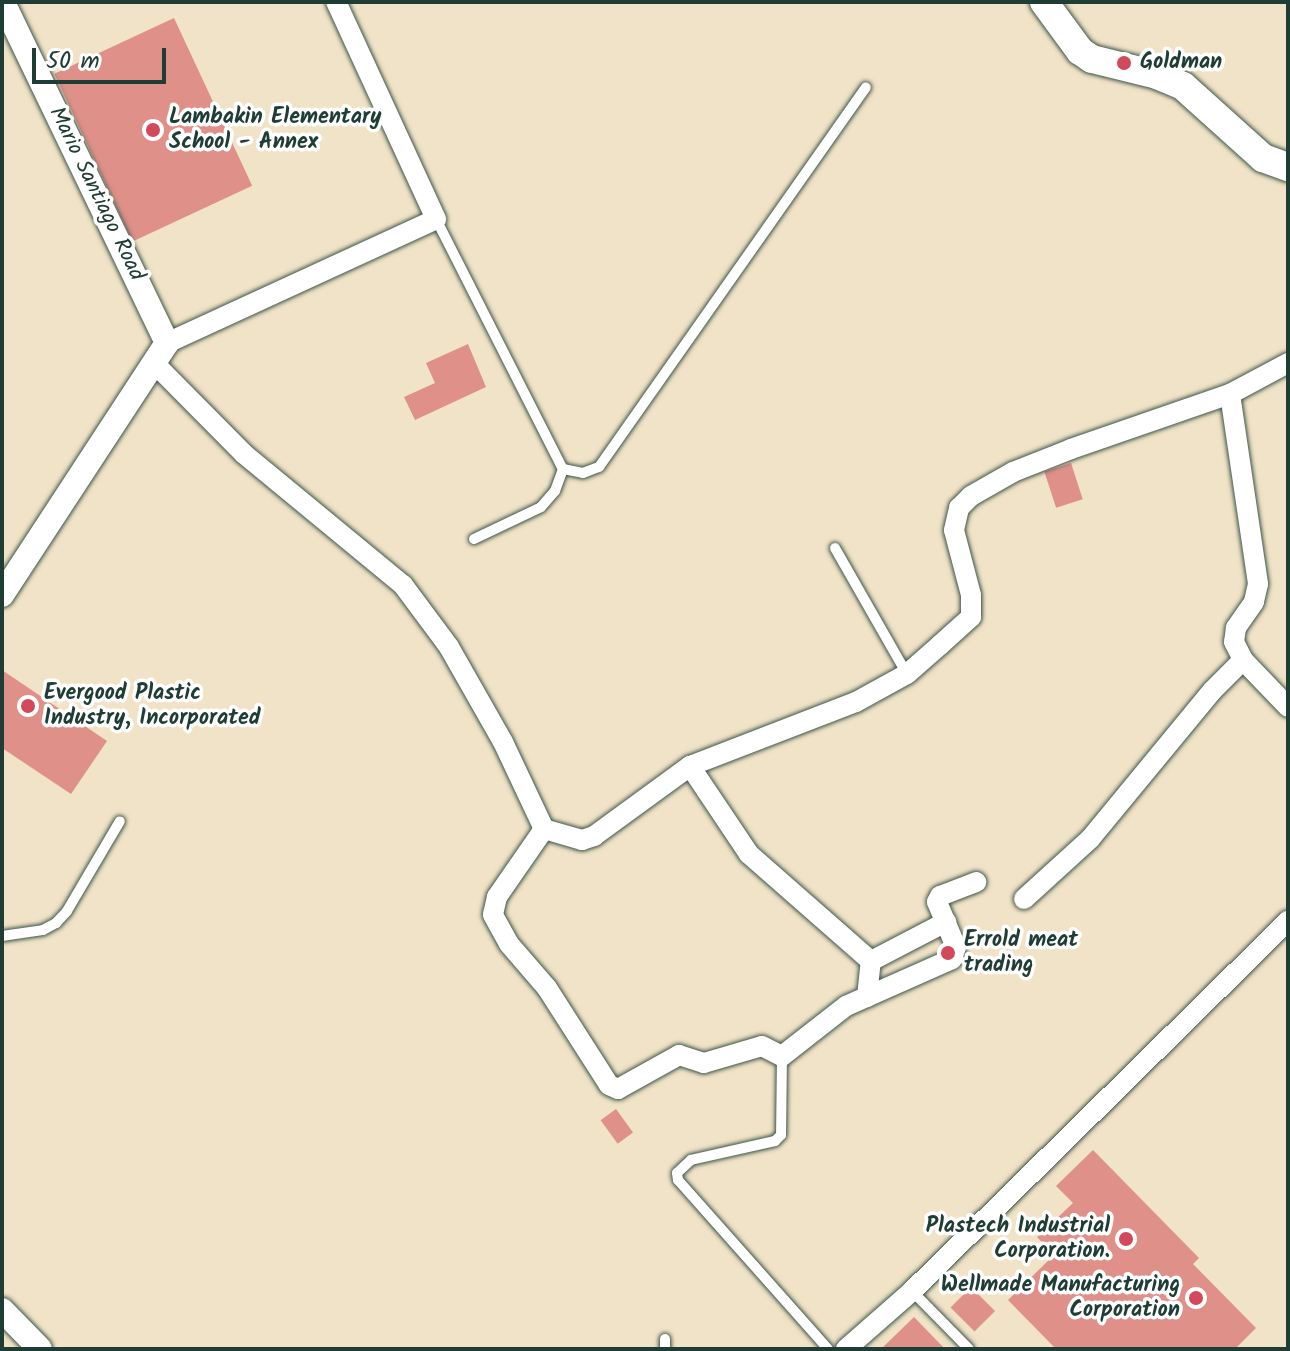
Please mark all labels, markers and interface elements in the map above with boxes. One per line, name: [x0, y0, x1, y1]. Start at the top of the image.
scale bar: [36, 32, 170, 82]
text: 50 m: [46, 42, 100, 81]
place label: Goldman: [1140, 50, 1222, 76]
marker: Goldman: [1115, 54, 1133, 72]
street label: Mario Santiago Road: [42, 103, 150, 285]
place label: Lambakin Elementary School - Annex: [169, 104, 381, 156]
marker: Lambakin Elementary School - Annex: [144, 121, 162, 139]
place label: Evergood Plastic Industry, Incorporated: [44, 680, 261, 732]
marker: Evergood Plastic Industry, Incorporated: [19, 697, 37, 715]
place label: Errold meat trading: [964, 927, 1078, 978]
marker: Errold meat trading: [939, 944, 957, 962]
place label: Plastech Industrial Corporation.: [926, 1213, 1110, 1264]
marker: Plastech Industrial Corporation.: [1117, 1230, 1135, 1248]
place label: Wellmade Manufacturing Corporation: [941, 1272, 1180, 1324]
marker: Wellmade Manufacturing Corporation: [1187, 1289, 1205, 1307]

